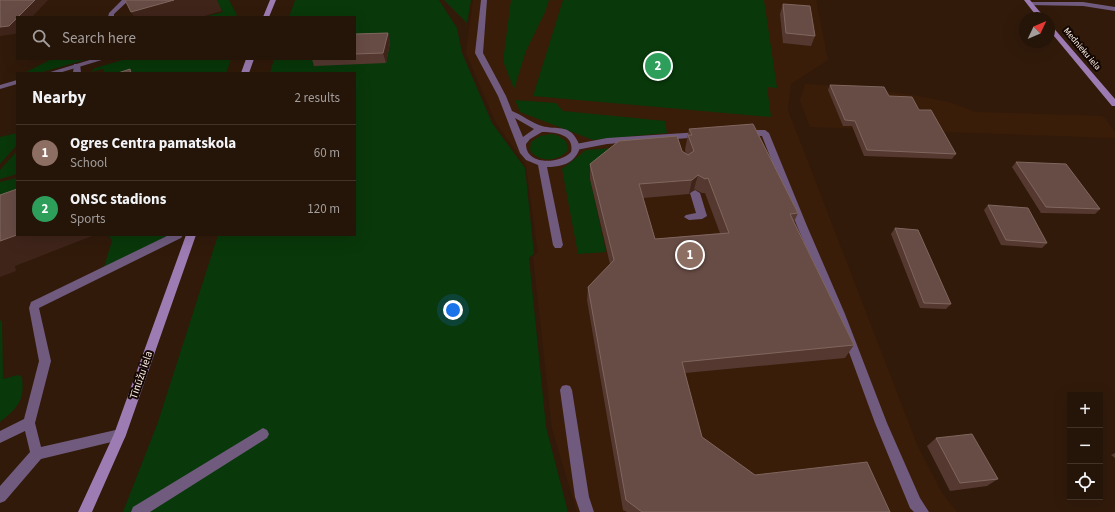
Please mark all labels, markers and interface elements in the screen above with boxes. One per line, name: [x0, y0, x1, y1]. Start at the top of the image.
north arrow: [1019, 12, 1055, 48]
search box: [16, 16, 356, 60]
street label: Mednieku iela: [1060, 25, 1104, 73]
icon: search: [30, 27, 52, 49]
text: Search here: [62, 28, 136, 49]
pin: 2: [645, 51, 671, 81]
text: Nearby: [32, 86, 86, 110]
text: 2 results: [295, 89, 340, 107]
text: Ogres Centra pamatskola: [70, 133, 236, 154]
text: 1: [42, 144, 48, 162]
text: 60 m: [314, 144, 340, 162]
text: School: [70, 154, 107, 172]
text: ONSC stadions: [70, 189, 166, 210]
text: 2: [42, 200, 48, 218]
text: 120 m: [307, 200, 340, 218]
text: Sports: [70, 210, 105, 228]
pin: 1: [677, 240, 703, 270]
your location: [443, 300, 463, 320]
street label: Tīnūžu iela: [126, 349, 156, 401]
map controls: [1067, 392, 1103, 500]
button: +: [1067, 392, 1103, 428]
button: −: [1067, 428, 1103, 464]
button: locate: [1067, 464, 1103, 500]

